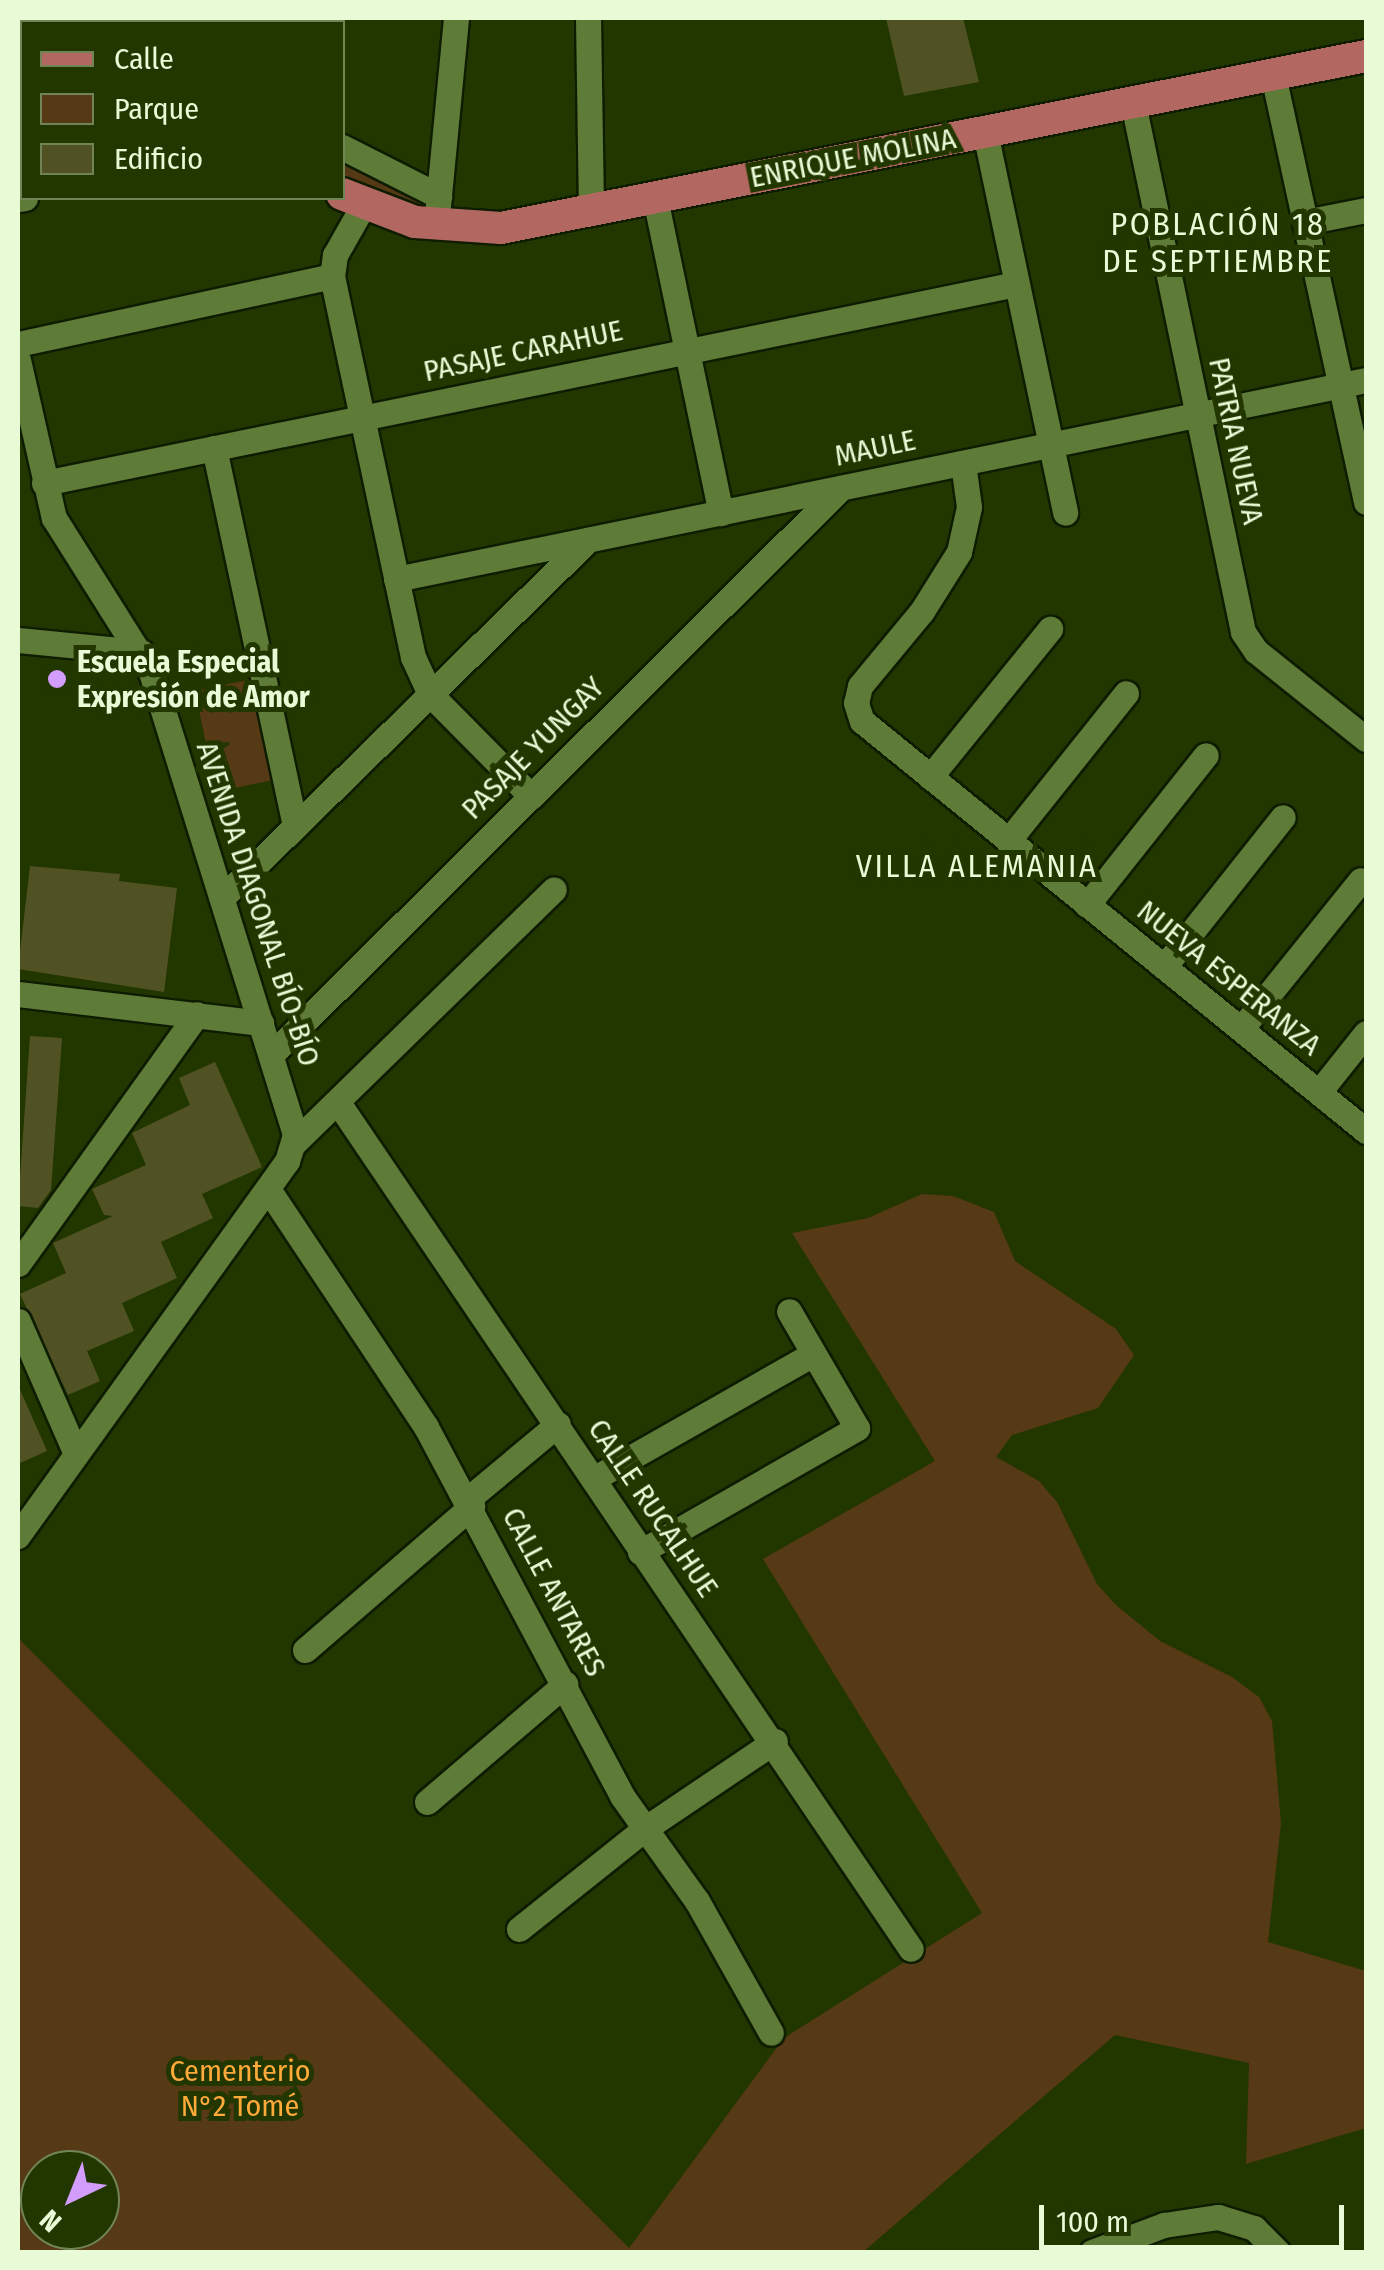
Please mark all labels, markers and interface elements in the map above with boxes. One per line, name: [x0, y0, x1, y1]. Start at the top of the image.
legend: [20, 20, 345, 200]
text: Calle: [114, 41, 174, 77]
text: Parque: [114, 91, 199, 127]
street label: ENRIQUE MOLINA: [747, 120, 959, 196]
text: Edificio: [114, 141, 203, 177]
district label: POBLACIÓN 18 DE SEPTIEMBRE: [1102, 206, 1334, 281]
street label: PASAJE CARAHUE: [420, 312, 626, 390]
street label: PATRIA NUEVA: [1201, 354, 1271, 528]
street label: MAULE: [831, 422, 919, 474]
place label: Escuela Especial Expresión de Amor: [77, 644, 310, 714]
marker: Escuela Especial Expresión de Amor: [46, 668, 68, 690]
street label: PASAJE YUNGAY: [454, 669, 612, 827]
street label: AVENIDA DIAGONAL BÍO-BÍO: [188, 737, 328, 1071]
district label: VILLA ALEMANIA: [856, 847, 1098, 885]
street label: NUEVA ESPERANZA: [1130, 893, 1328, 1063]
street label: CALLE RUCALHUE: [580, 1412, 726, 1604]
street label: CALLE ANTARES: [494, 1501, 614, 1683]
park label: Cementerio N°2 Tomé: [169, 2053, 311, 2124]
north arrow: [20, 2150, 120, 2250]
scale bar: [1044, 2185, 1349, 2247]
text: N: [33, 2203, 68, 2239]
text: 100 m: [1056, 2204, 1129, 2240]

